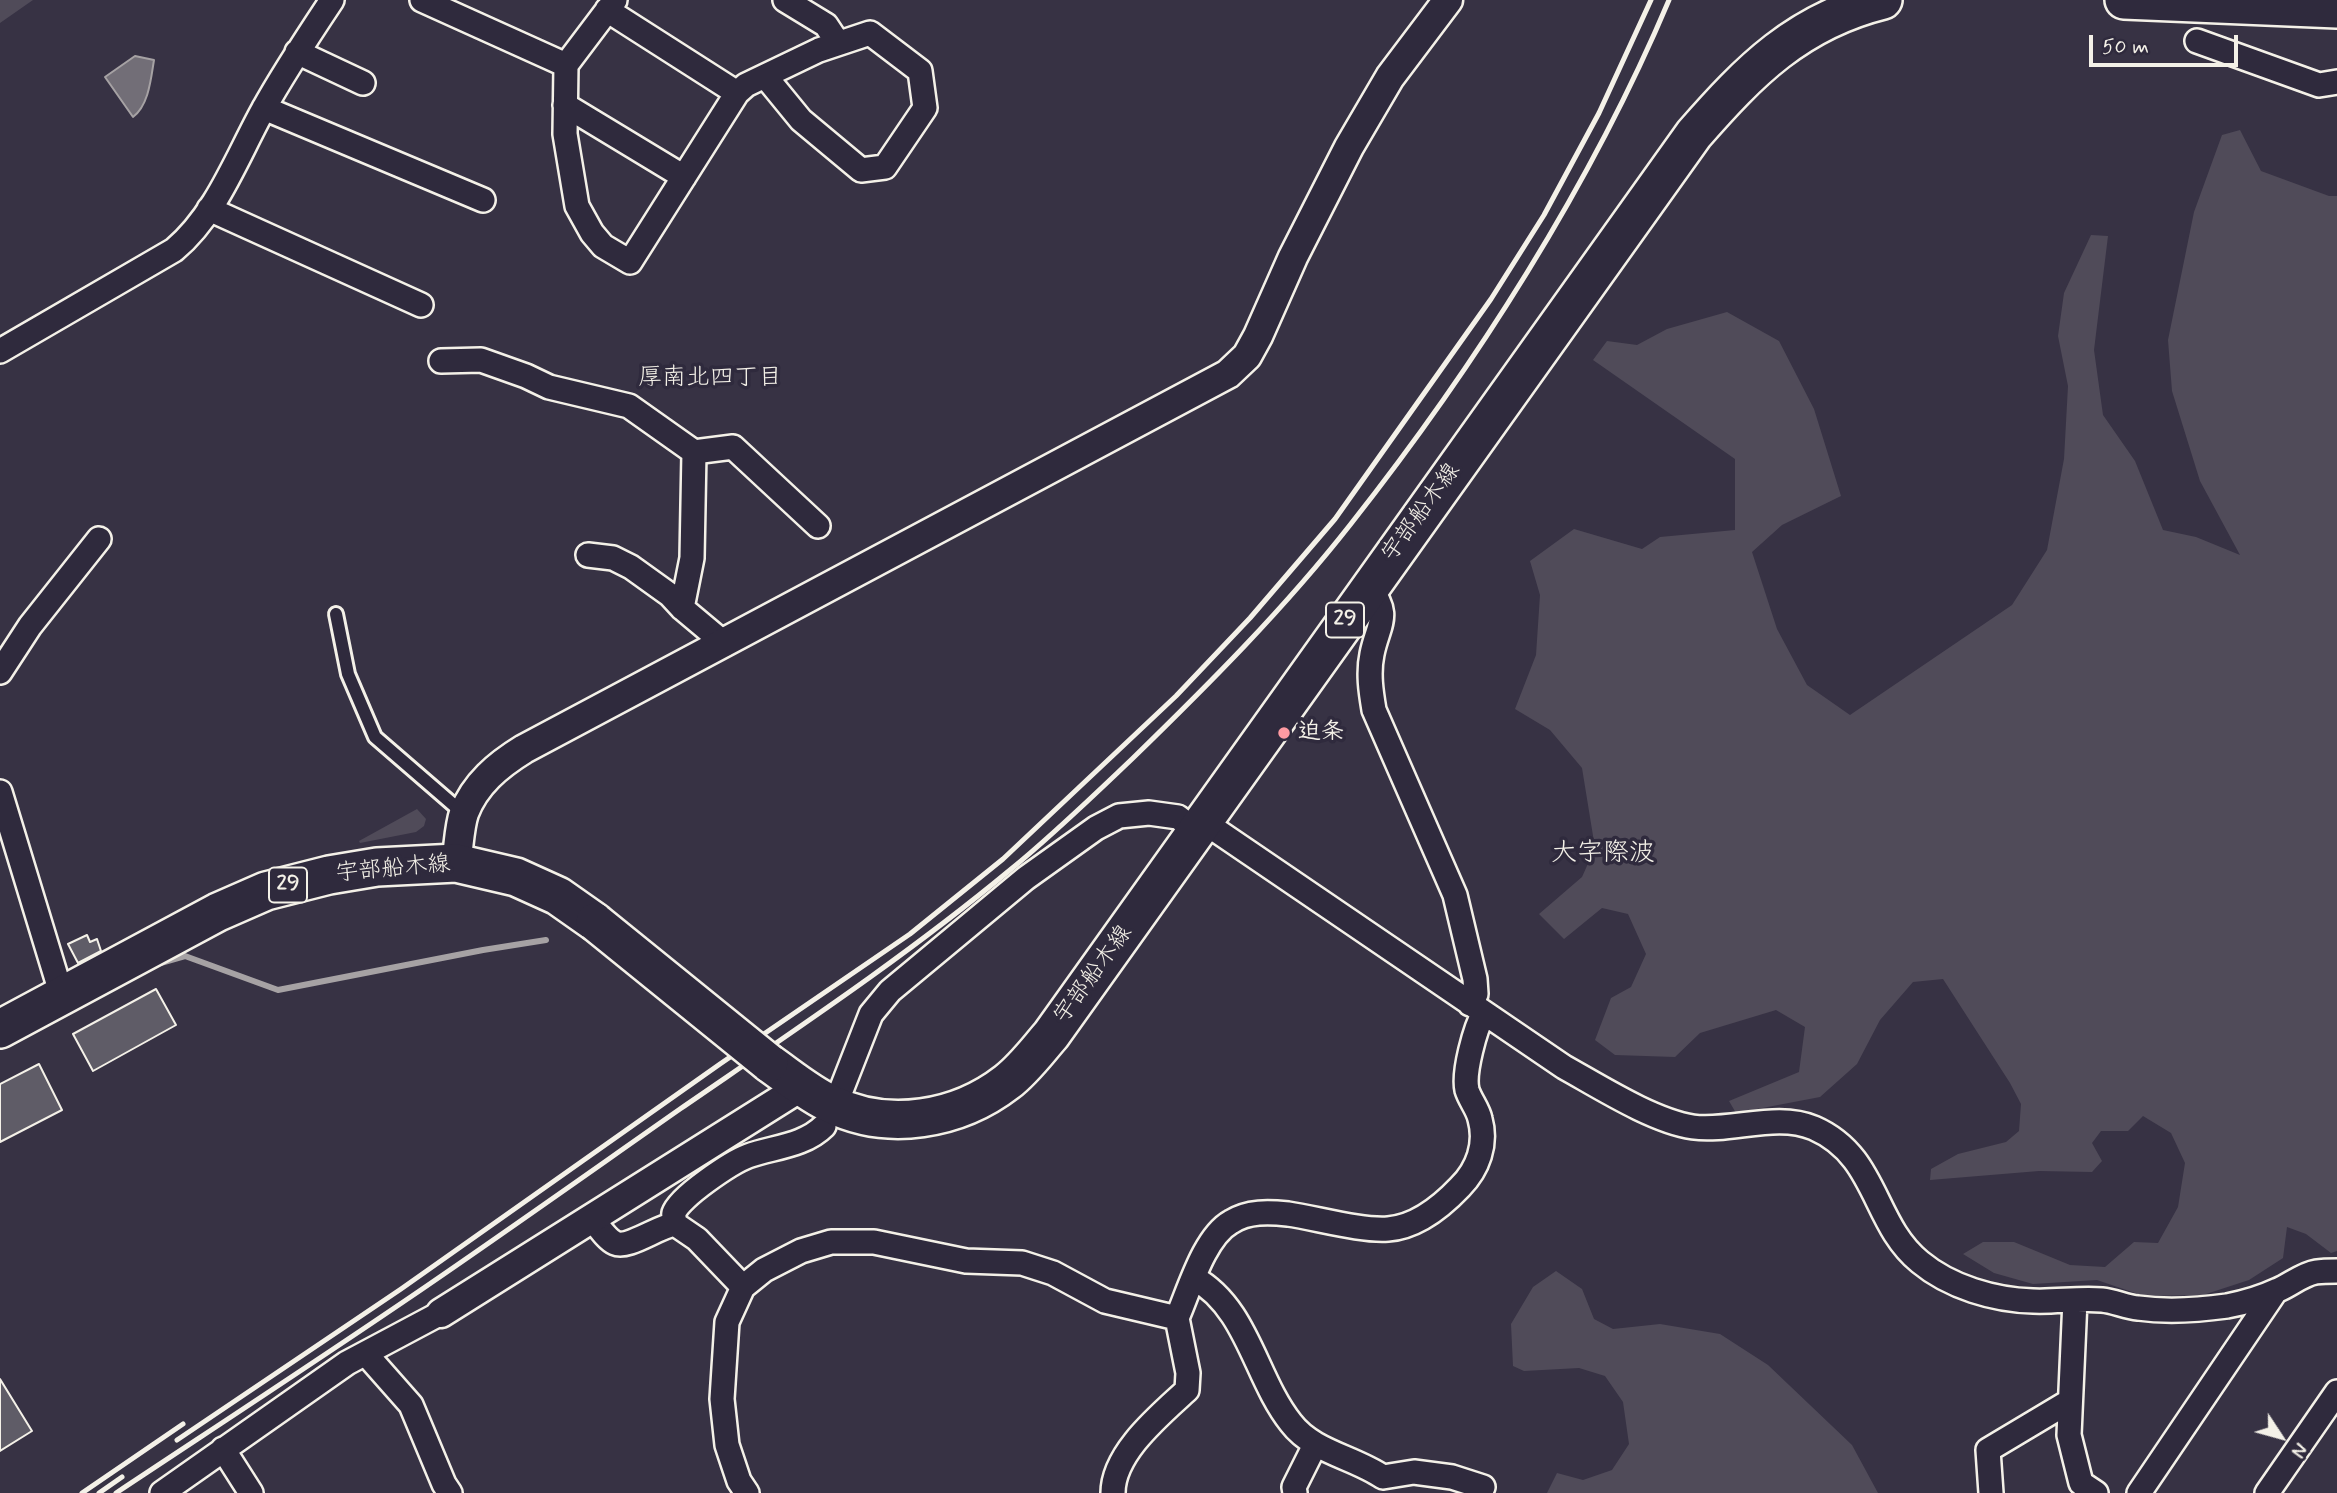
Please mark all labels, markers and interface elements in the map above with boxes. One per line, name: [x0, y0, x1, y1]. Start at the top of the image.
scale bar: [2092, 21, 2241, 65]
text: 50 m: [2102, 33, 2149, 61]
district label: 厚南北四丁目: [638, 365, 782, 393]
street label: 宇部船木線: [1377, 458, 1467, 568]
road number: 29: [1326, 602, 1364, 638]
place label: 迫条: [1298, 719, 1344, 747]
marker: 迫条: [1276, 725, 1292, 741]
district label: 大字際波: [1551, 839, 1655, 871]
street label: 宇部船木線: [335, 851, 451, 889]
road number: 29: [269, 868, 307, 903]
street label: 宇部船木線: [1049, 920, 1139, 1030]
north arrow: [2246, 1402, 2316, 1472]
text: N: [2285, 1437, 2312, 1462]

